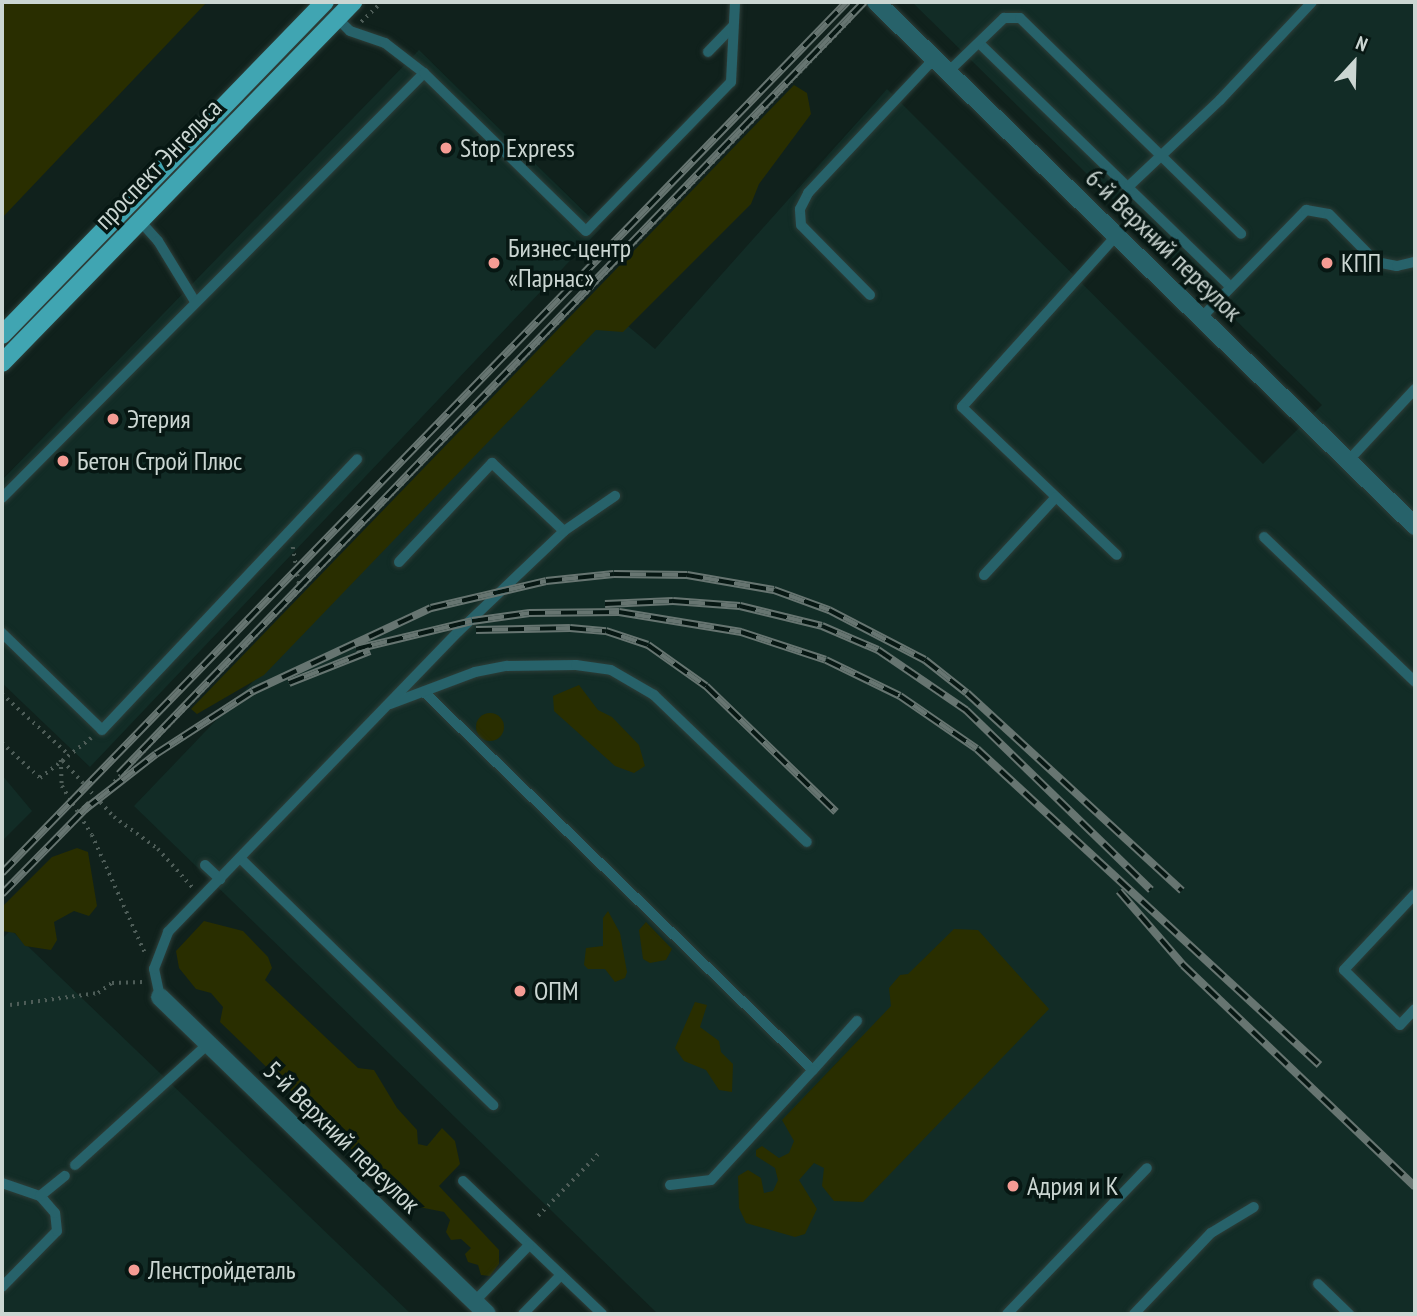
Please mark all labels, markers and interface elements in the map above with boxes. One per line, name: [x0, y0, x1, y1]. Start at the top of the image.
north arrow: [1319, 28, 1389, 98]
text: N: [1353, 30, 1371, 57]
street label: проспект Энгельса: [88, 92, 228, 236]
place label: Stop Express: [460, 132, 575, 164]
marker: Stop Express: [438, 140, 454, 156]
street label: 6-й Верхний переулок: [1079, 162, 1249, 328]
place label: Бизнес-центр «Парнас»: [508, 232, 631, 294]
place label: КПП: [1341, 247, 1381, 279]
marker: Бизнес-центр «Парнас»: [486, 255, 502, 271]
marker: КПП: [1319, 255, 1335, 271]
place label: Этерия: [127, 403, 191, 435]
marker: Этерия: [105, 411, 121, 427]
place label: Бетон Строй Плюс: [77, 445, 242, 477]
marker: Бетон Строй Плюс: [55, 453, 71, 469]
place label: ОПМ: [534, 975, 579, 1007]
marker: ОПМ: [512, 983, 528, 999]
street label: 5-й Верхний переулок: [257, 1054, 427, 1220]
place label: Адрия и К: [1027, 1170, 1119, 1202]
marker: Адрия и К: [1005, 1178, 1021, 1194]
place label: Ленстройдеталь: [148, 1254, 296, 1286]
marker: Ленстройдеталь: [126, 1262, 142, 1278]

